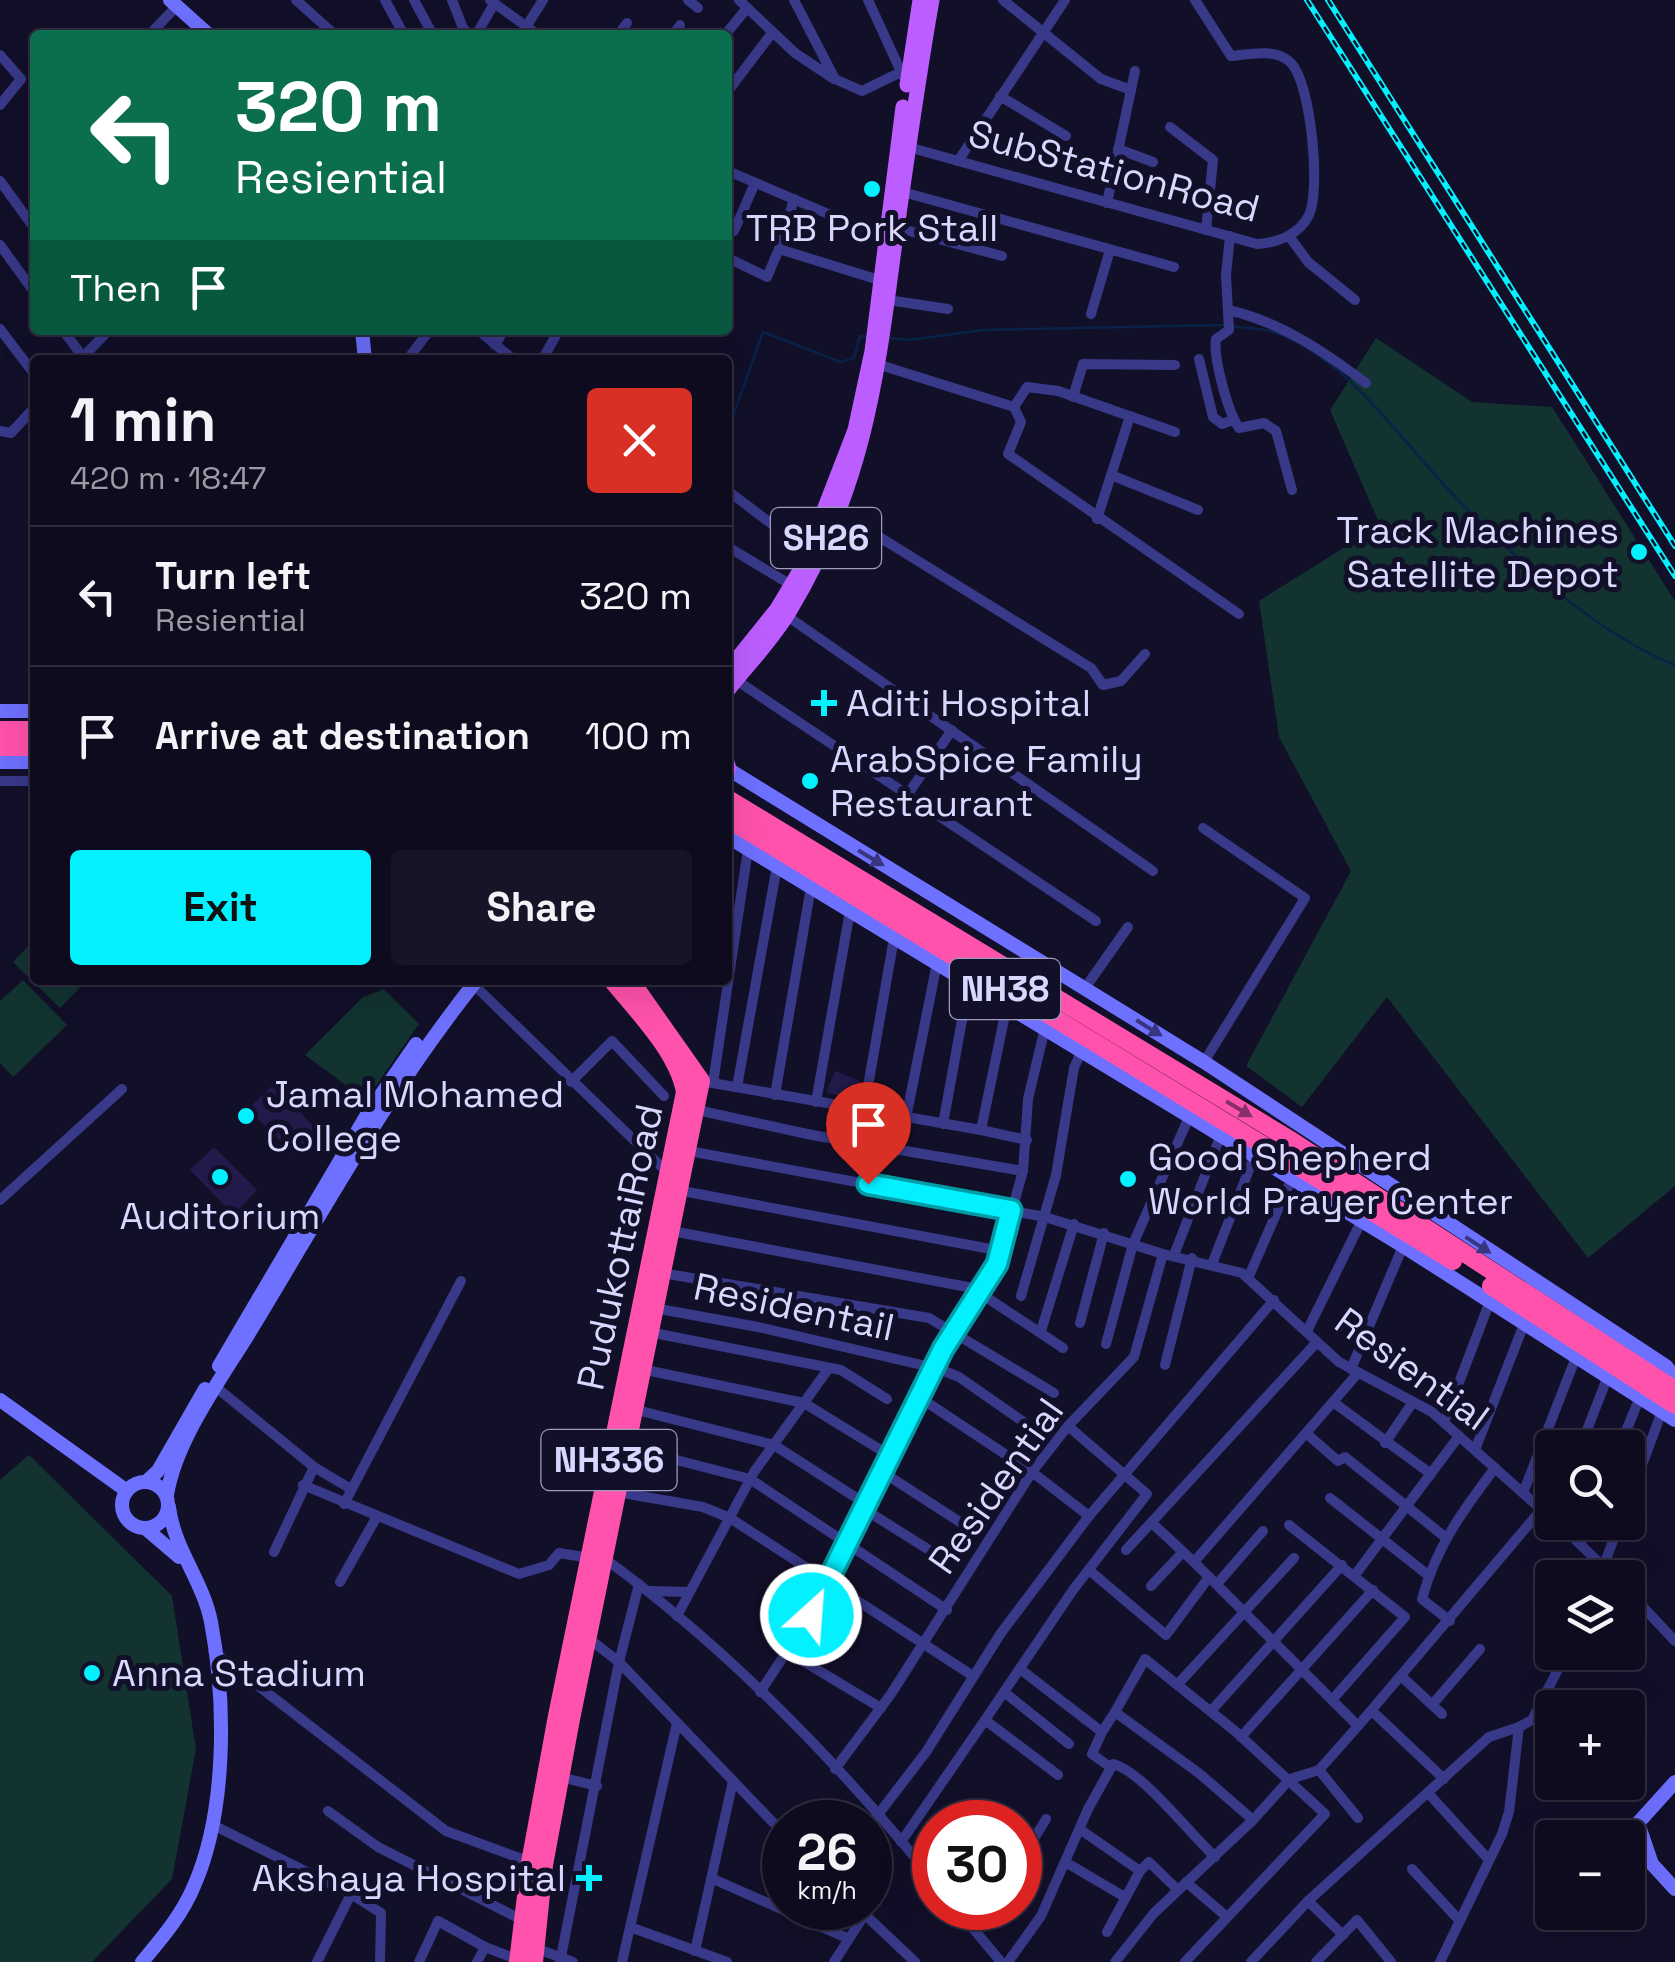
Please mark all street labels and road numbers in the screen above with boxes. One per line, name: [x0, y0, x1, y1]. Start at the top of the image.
street label: SubStationRoad: [963, 109, 1265, 233]
road number: SH26: [771, 508, 881, 568]
road number: NH38: [950, 959, 1060, 1019]
street label: PudukottaiRoad: [566, 1100, 674, 1394]
street label: Residentail: [690, 1262, 898, 1352]
street label: Resiential: [1325, 1297, 1499, 1441]
street label: Residential: [918, 1389, 1074, 1583]
road number: NH336: [542, 1430, 676, 1490]

